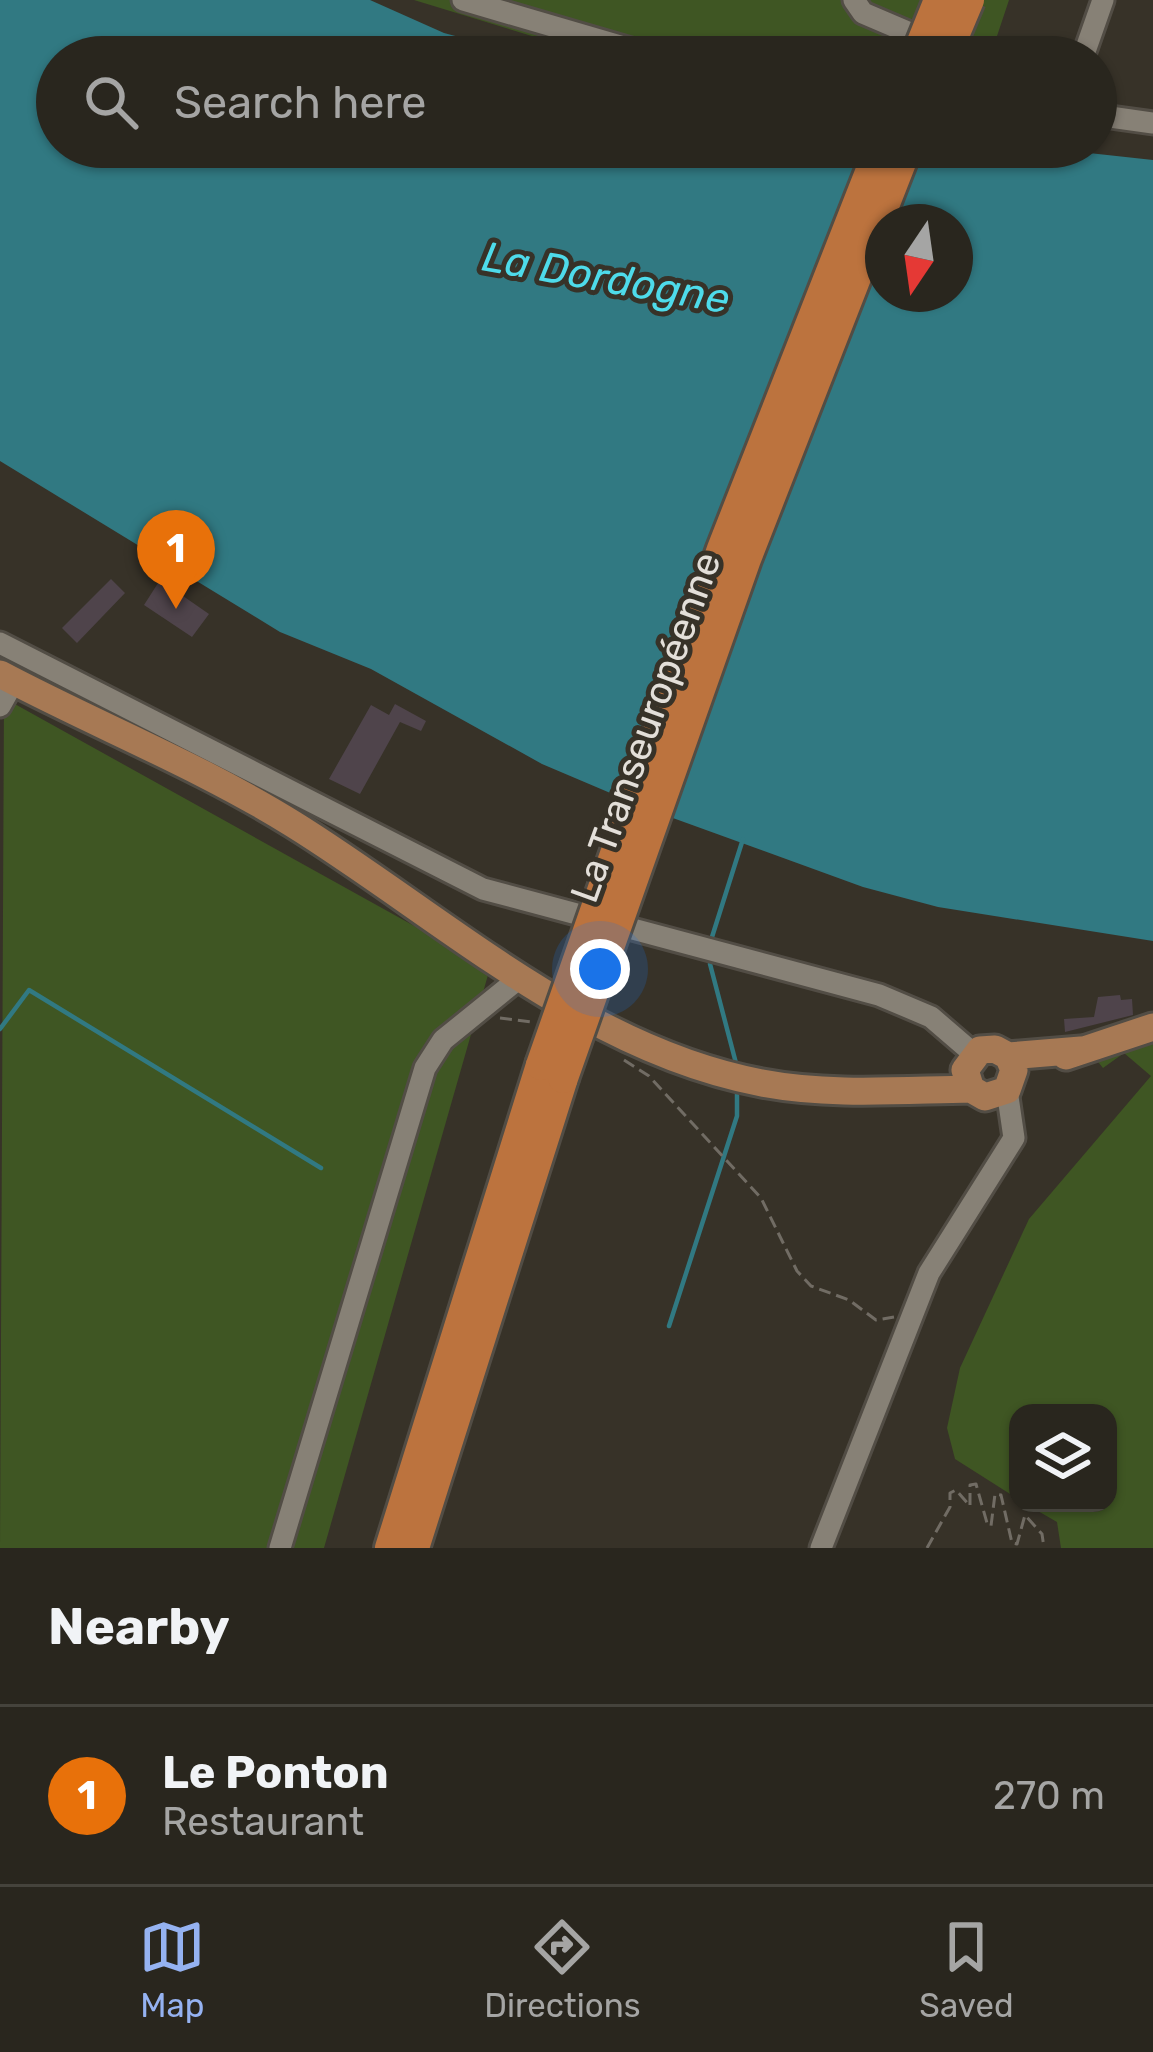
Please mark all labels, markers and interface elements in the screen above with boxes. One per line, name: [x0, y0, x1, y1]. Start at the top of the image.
search box: [36, 36, 1117, 168]
icon: search: [78, 69, 144, 135]
text: Search here: [174, 76, 426, 129]
north arrow: [865, 204, 973, 312]
water label: La Dordogne: [478, 232, 733, 324]
pin: 1: [137, 510, 215, 609]
street label: La Transeuropéenne: [561, 546, 731, 909]
your location: [570, 939, 630, 999]
map controls: [1009, 1404, 1117, 1512]
button: layers: [1009, 1404, 1117, 1512]
text: Nearby: [48, 1596, 230, 1657]
text: Le Ponton: [162, 1746, 389, 1799]
text: 1: [77, 1773, 97, 1819]
text: 270 m: [993, 1773, 1105, 1819]
text: Restaurant: [162, 1799, 364, 1845]
tab: Map: [139, 1914, 205, 2025]
tab: Directions: [484, 1914, 641, 2025]
tab: Saved: [919, 1914, 1014, 2025]

